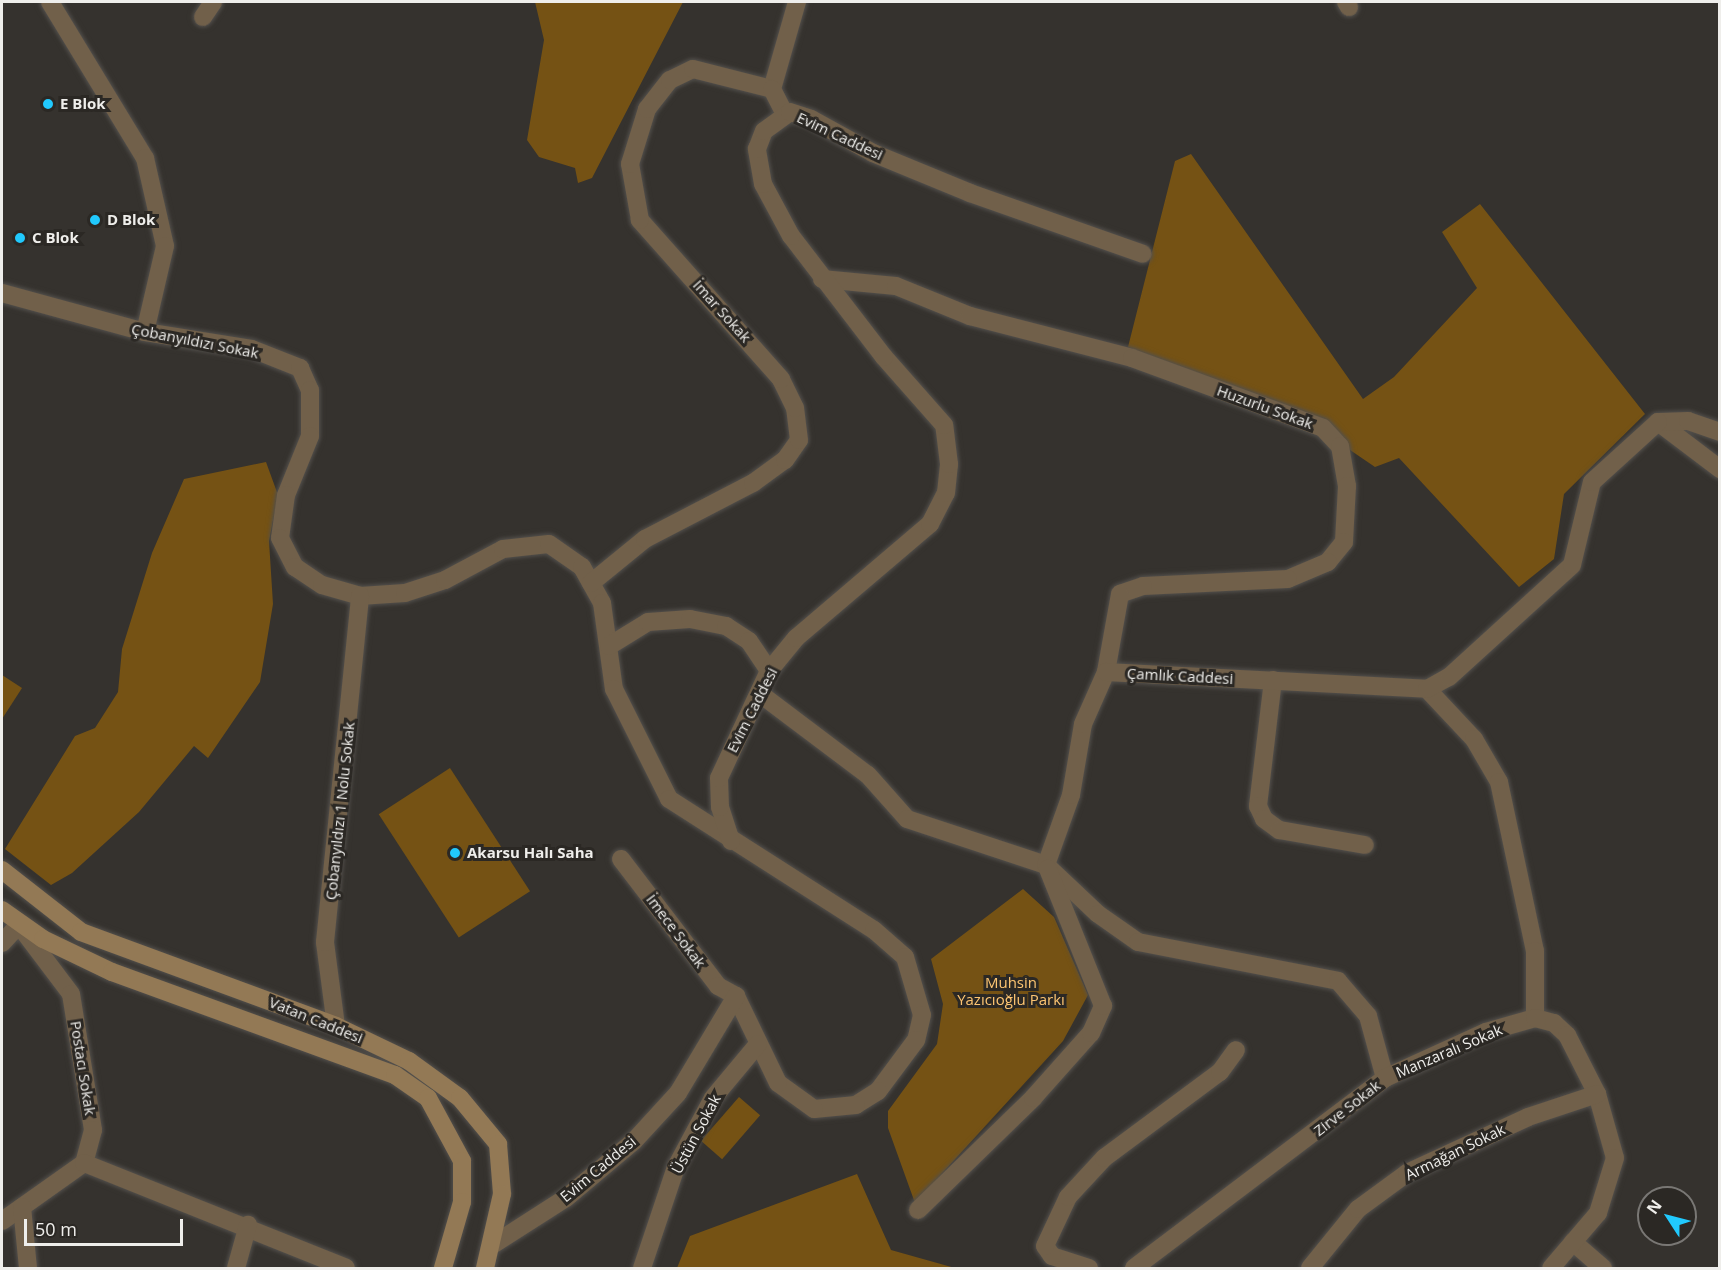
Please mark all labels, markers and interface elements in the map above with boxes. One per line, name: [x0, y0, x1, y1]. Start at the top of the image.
place label: E Blok: [60, 95, 106, 113]
marker: E Blok: [41, 97, 55, 111]
street label: Evim Caddesi: [794, 108, 886, 164]
place label: D Blok: [107, 211, 155, 229]
marker: D Blok: [88, 213, 102, 227]
place label: C Blok: [32, 229, 79, 247]
marker: C Blok: [13, 231, 27, 245]
street label: İmar Sokak: [689, 276, 755, 346]
street label: Çobanyıldızı Sokak: [130, 320, 260, 362]
street label: Huzurlu Sokak: [1215, 381, 1315, 433]
street label: Çamlık Caddesi: [1126, 664, 1234, 688]
street label: Evim Caddesi: [723, 665, 781, 755]
street label: Çobanyıldızı 1 Nolu Sokak: [322, 721, 358, 901]
place label: Akarsu Halı Saha: [467, 844, 594, 862]
marker: Akarsu Halı Saha: [448, 846, 462, 860]
street label: İmece Sokak: [643, 891, 709, 971]
park label: Muhsin Yazıcıoğlu Parkı: [957, 973, 1065, 1008]
street label: Vatan Caddesi: [266, 993, 366, 1047]
street label: Postacı Sokak: [67, 1020, 99, 1116]
street label: Manzaralı Sokak: [1393, 1021, 1505, 1081]
street label: Zirve Sokak: [1310, 1076, 1384, 1140]
street label: Üstün Sokak: [668, 1091, 724, 1177]
street label: Armağan Sokak: [1402, 1120, 1508, 1184]
street label: Evim Caddesi: [557, 1132, 639, 1206]
north arrow: [1637, 1186, 1697, 1246]
text: N: [1641, 1195, 1667, 1218]
scale bar: [27, 1207, 186, 1245]
text: 50 m: [35, 1217, 77, 1241]

